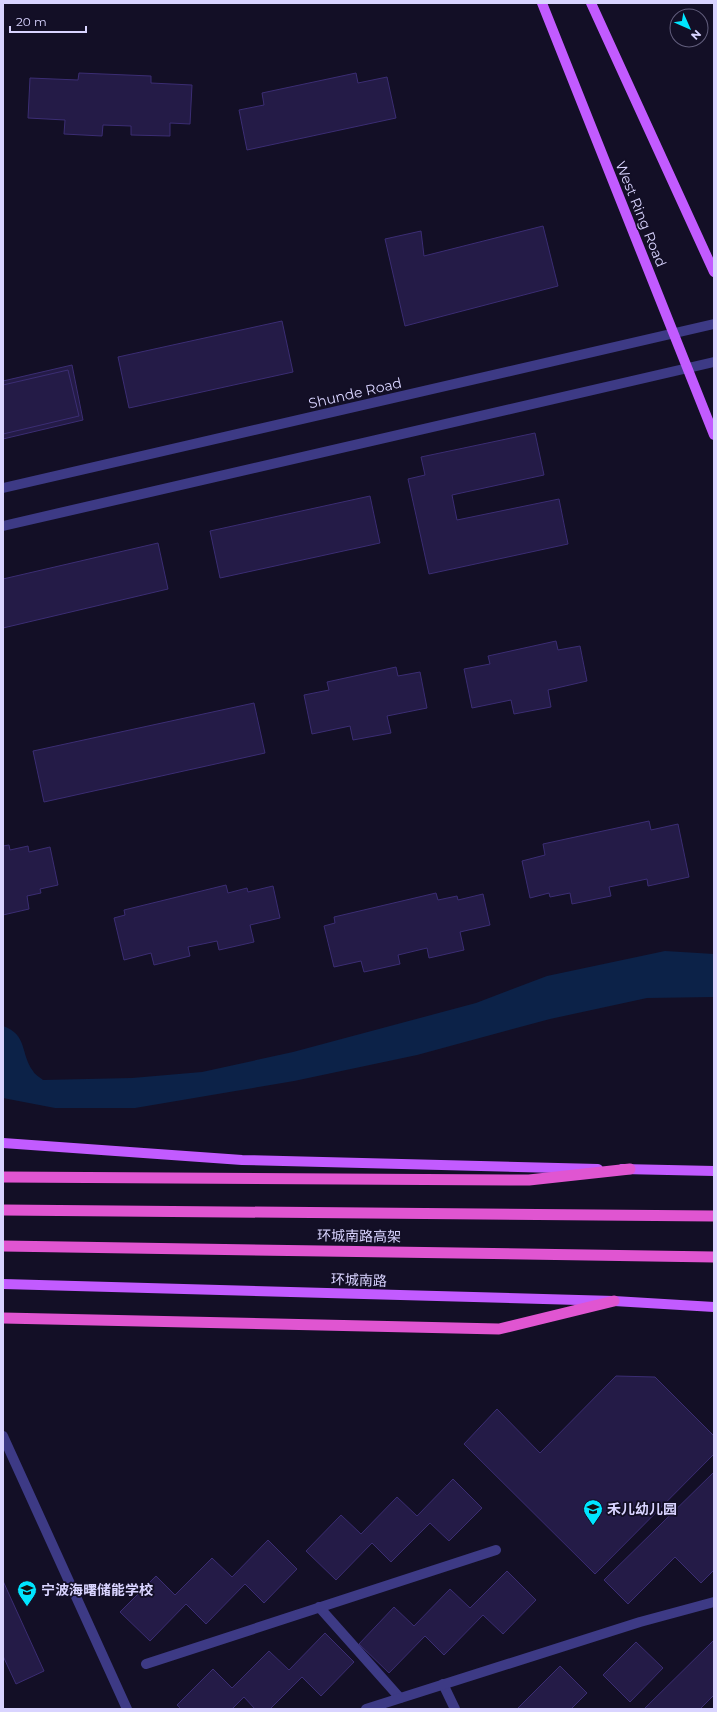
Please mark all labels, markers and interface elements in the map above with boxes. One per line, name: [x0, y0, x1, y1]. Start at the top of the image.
scale bar: [10, 8, 86, 34]
north arrow: [669, 8, 709, 48]
text: 20 m: [16, 14, 47, 29]
text: N: [688, 27, 704, 43]
street label: West Ring Road: [612, 158, 670, 270]
street label: Shunde Road: [307, 374, 403, 412]
street label: 环城南路高架: [317, 1226, 401, 1246]
street label: 环城南路: [331, 1270, 387, 1290]
school or university icon: 禾儿幼儿园: [582, 1498, 604, 1526]
place label: 禾儿幼儿园: [607, 1500, 677, 1518]
school or university icon: 宁波海曙储能学校: [16, 1579, 38, 1607]
place label: 宁波海曙储能学校: [41, 1581, 153, 1599]

